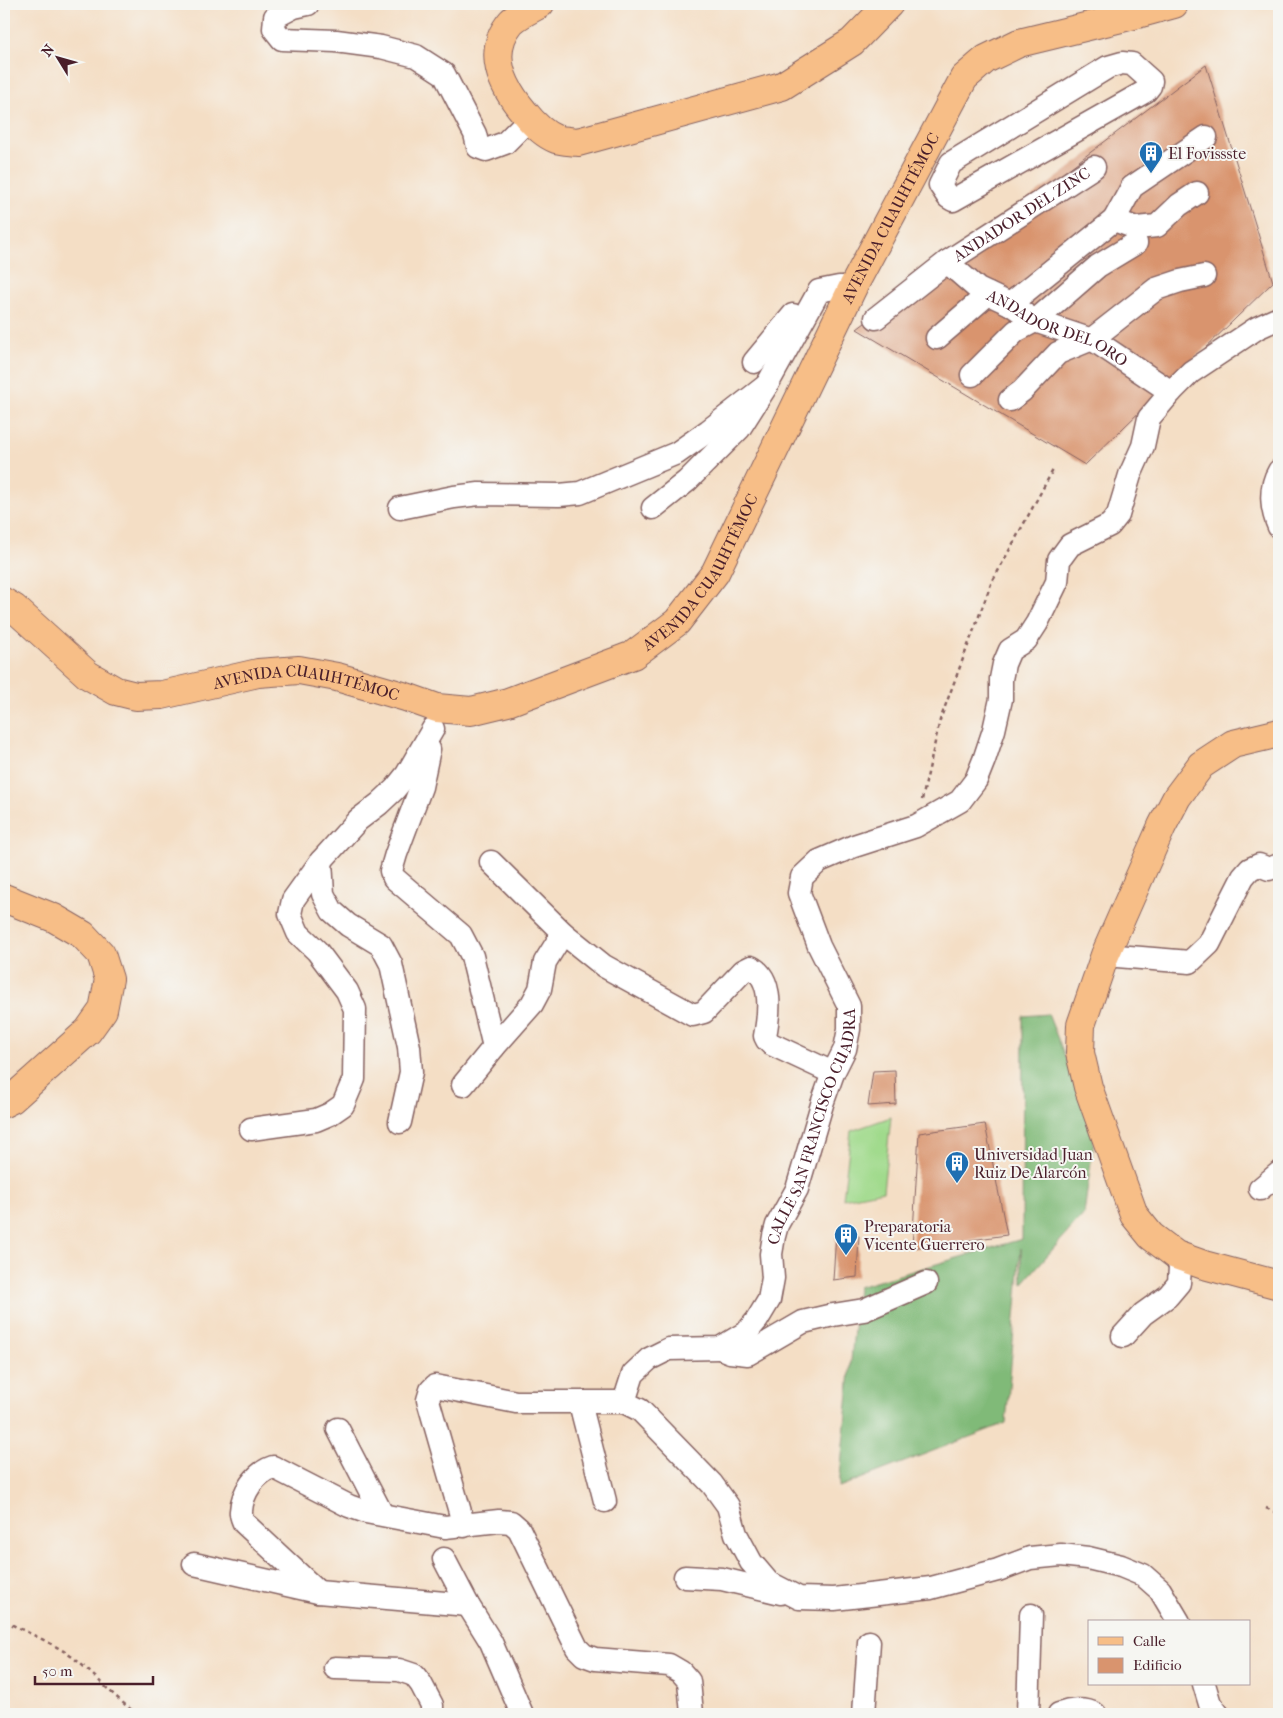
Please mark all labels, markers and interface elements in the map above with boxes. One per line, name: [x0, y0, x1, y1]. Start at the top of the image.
north arrow: [32, 32, 82, 82]
text: N: [38, 41, 58, 60]
street label: AVENIDA CUAUHTÉMOC: [837, 130, 943, 307]
building icon: El Fovissste: [1138, 140, 1164, 174]
place label: El Fovissste: [1168, 144, 1246, 163]
street label: ANDADOR DEL ZINC: [949, 163, 1094, 266]
street label: ANDADOR DEL ORO: [983, 285, 1132, 370]
street label: AVENIDA CUAUHTÉMOC: [638, 491, 762, 655]
street label: AVENIDA CUAUHTÉMOC: [210, 661, 402, 705]
street label: CALLE SAN FRANCISCO CUADRA: [764, 1008, 859, 1246]
place label: Universidad Juan Ruiz De Alarcón: [974, 1145, 1094, 1182]
building icon: Universidad Juan Ruiz De Alarcón: [944, 1150, 970, 1184]
place label: Preparatoria Vicente Guerrero: [863, 1217, 985, 1254]
building icon: Preparatoria Vicente Guerrero: [833, 1222, 859, 1256]
legend: [1088, 1620, 1250, 1686]
text: Calle: [1133, 1632, 1166, 1650]
scale bar: [35, 1653, 152, 1685]
text: Edificio: [1133, 1656, 1182, 1674]
text: 50 m: [42, 1662, 73, 1680]

